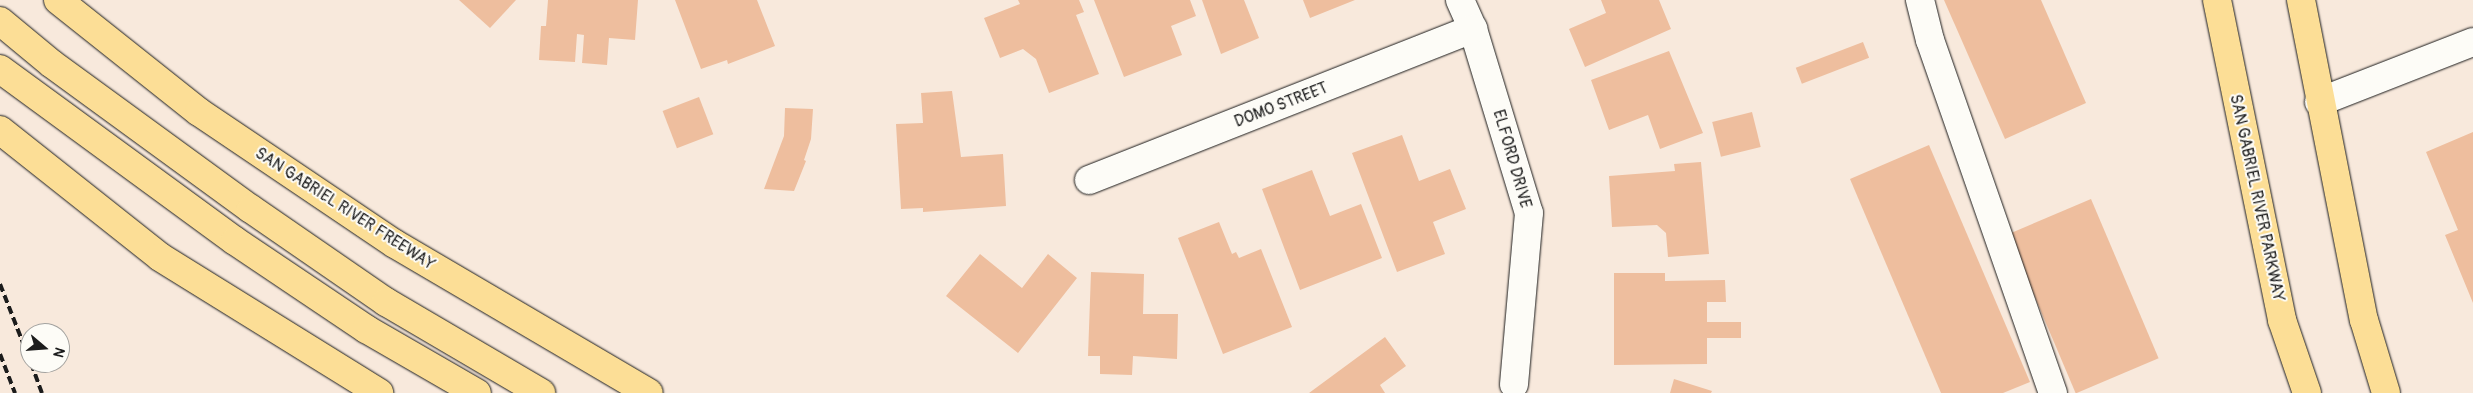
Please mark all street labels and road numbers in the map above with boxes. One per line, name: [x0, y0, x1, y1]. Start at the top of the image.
street label: DOMO STREET: [1232, 78, 1330, 132]
street label: SAN GABRIEL RIVER PARKWAY: [2226, 93, 2288, 303]
street label: ELFORD DRIVE: [1489, 108, 1535, 210]
street label: SAN GABRIEL RIVER FREEWAY: [251, 144, 439, 274]

